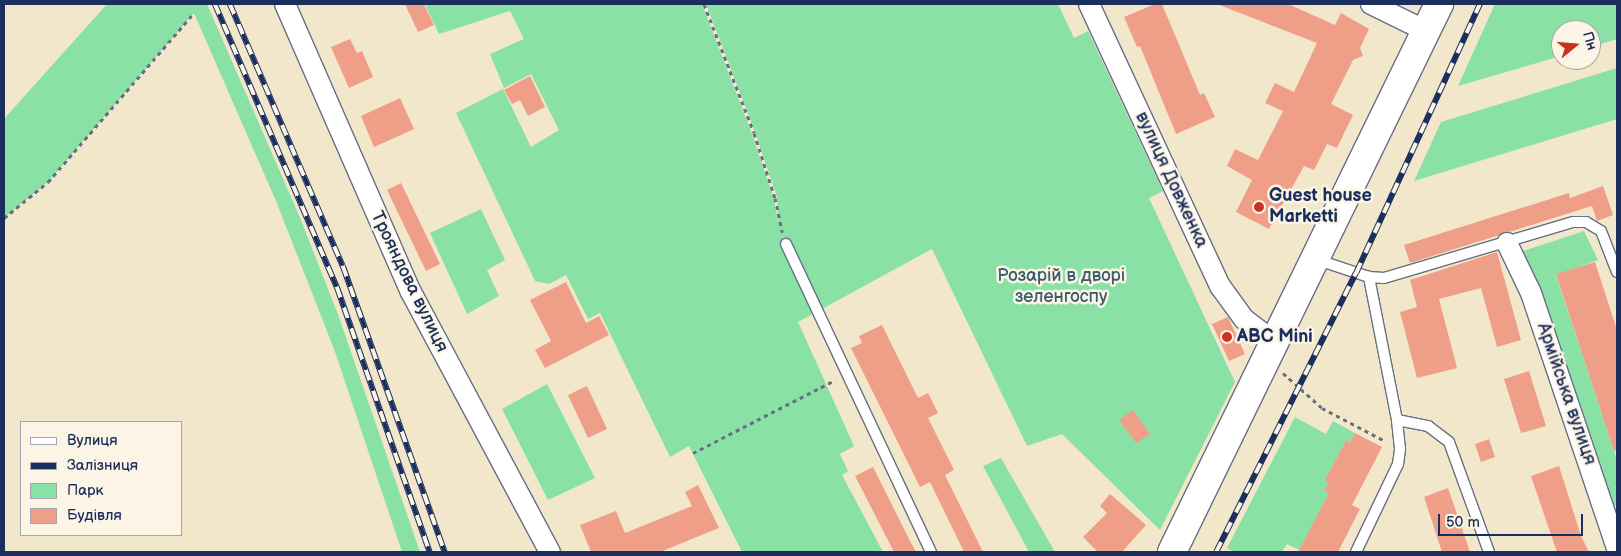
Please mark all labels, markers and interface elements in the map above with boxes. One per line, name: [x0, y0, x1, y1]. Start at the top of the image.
north arrow: [1551, 20, 1601, 70]
text: Пн: [1579, 29, 1601, 52]
street label: вулиця Довженка: [1130, 109, 1212, 251]
place label: Guest house Marketti: [1269, 186, 1372, 228]
marker: Guest house Marketti: [1253, 201, 1265, 213]
street label: Трояндова вулиця: [366, 208, 452, 356]
park label: Розарій в дворі зеленгоспу: [997, 266, 1125, 308]
street label: Армійська вулиця: [1532, 320, 1600, 468]
place label: ABC Mini: [1237, 326, 1313, 348]
marker: ABC Mini: [1221, 331, 1233, 343]
legend: [20, 421, 182, 536]
text: Вулиця: [67, 431, 118, 450]
text: Залізниця: [67, 456, 138, 475]
text: Парк: [67, 481, 104, 500]
scale bar: [1441, 504, 1586, 536]
text: Будівля: [67, 506, 122, 525]
text: 50 m: [1446, 513, 1480, 532]

